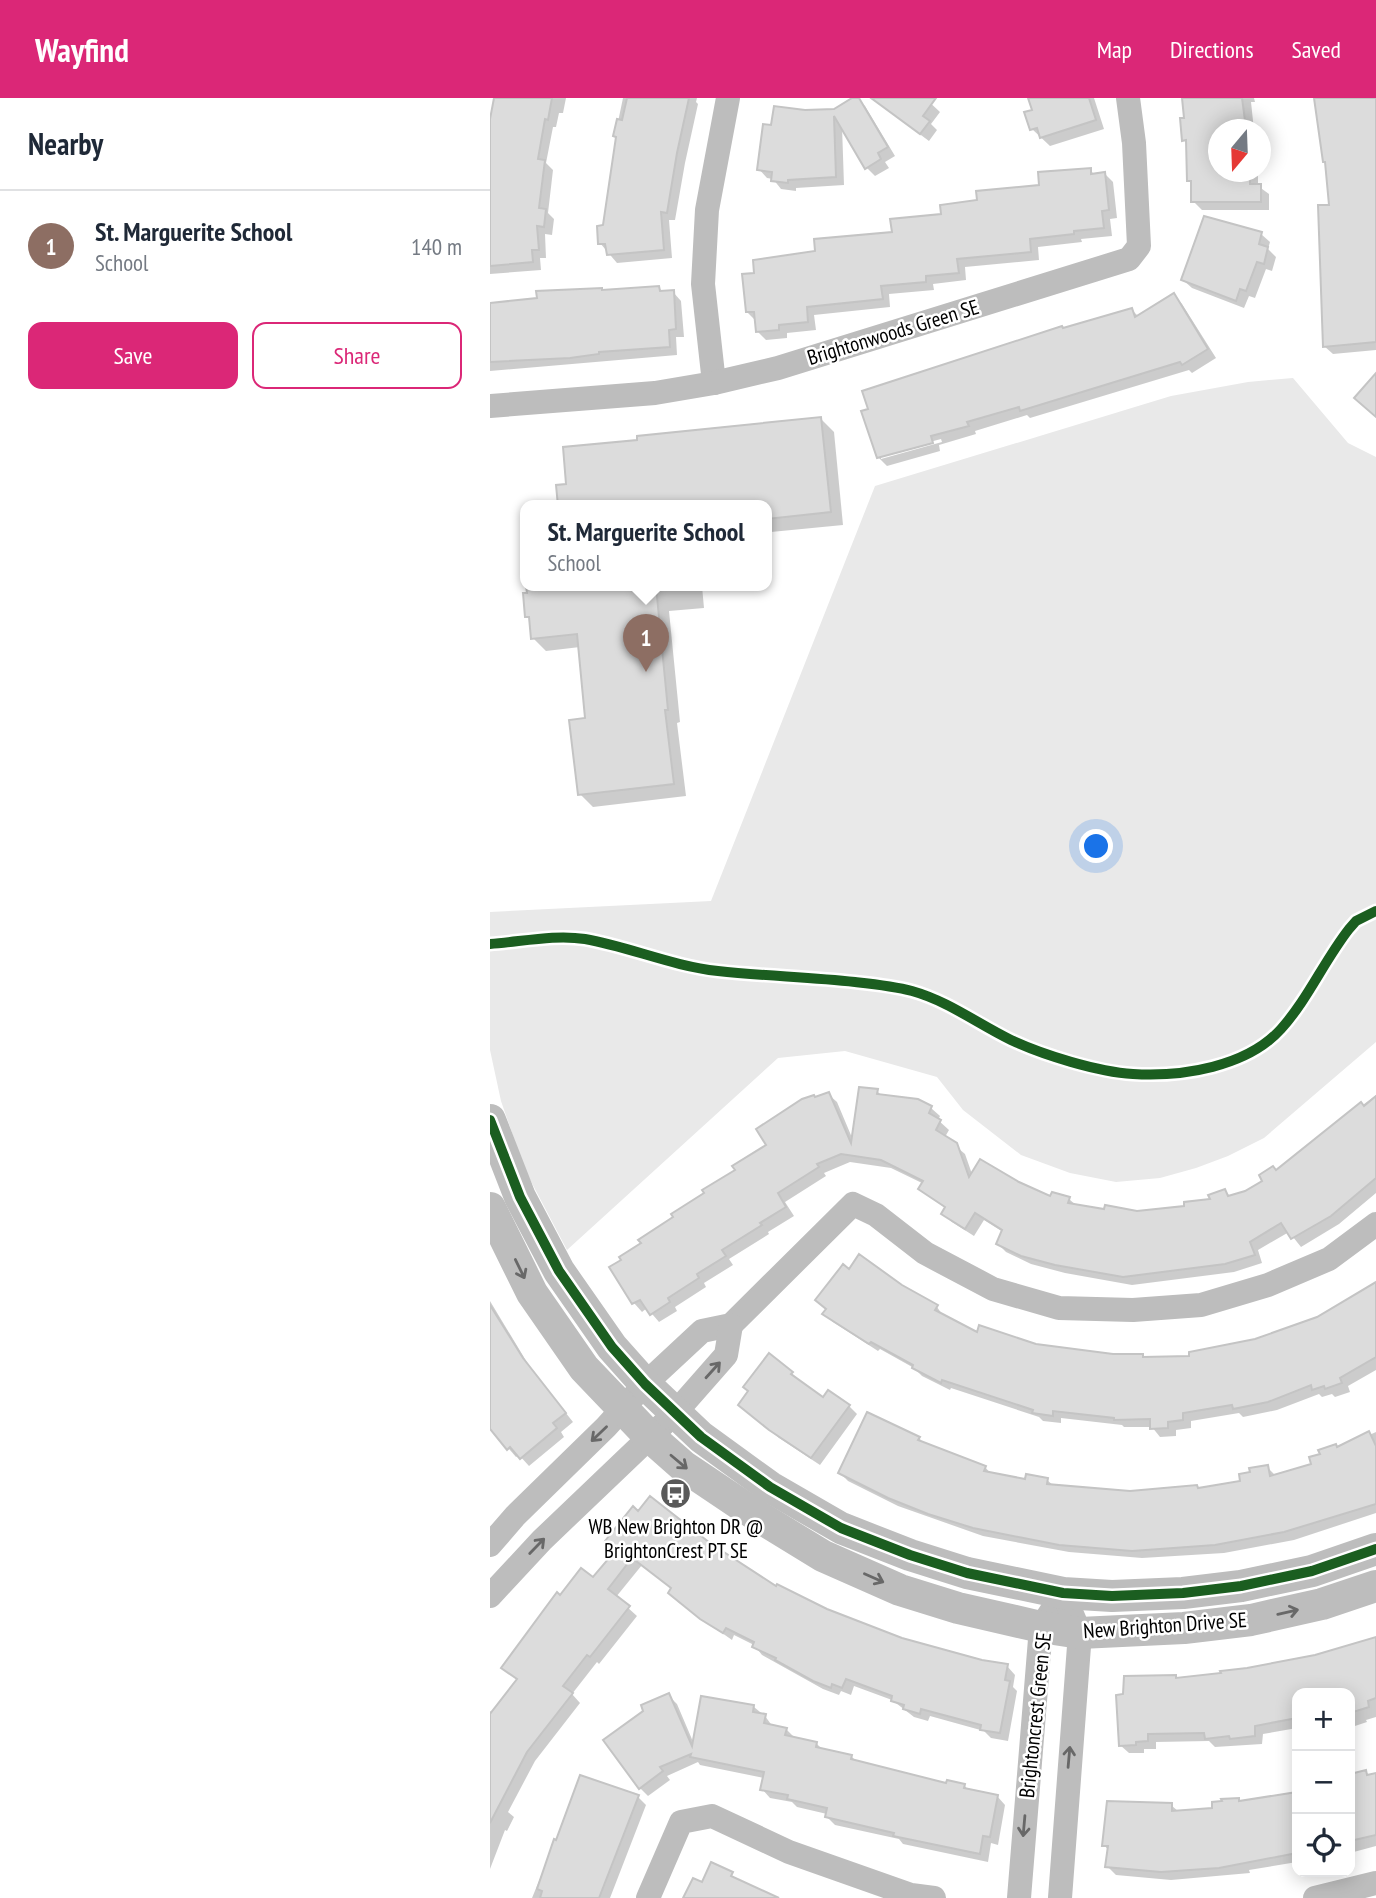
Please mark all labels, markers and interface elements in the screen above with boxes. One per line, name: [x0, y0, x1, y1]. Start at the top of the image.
text: Wayfind: [35, 28, 129, 71]
text: Map: [1097, 34, 1132, 65]
text: Directions: [1170, 34, 1254, 65]
text: Saved: [1292, 34, 1341, 65]
north arrow: [1208, 119, 1271, 182]
text: Nearby: [28, 124, 103, 163]
text: St. Marguerite School: [95, 215, 292, 248]
text: 1: [46, 232, 57, 261]
text: 140 m: [411, 232, 462, 261]
text: School: [95, 248, 148, 277]
street label: Brightonwoods Green SE: [804, 293, 982, 371]
button: Save: [28, 322, 238, 389]
button: Share: [252, 322, 462, 389]
popup: [520, 500, 772, 591]
text: St. Marguerite School: [547, 515, 745, 548]
text: School: [547, 548, 601, 577]
pin: 1: [623, 614, 669, 672]
your location: [1079, 829, 1113, 863]
one-way arrow: [514, 1258, 527, 1279]
one-way arrow: [705, 1362, 722, 1379]
one-way arrow: [591, 1426, 608, 1443]
one-way arrow: [670, 1454, 688, 1470]
bus stop icon: WB New Brighton DR @ BrightonCrest PT SE: [659, 1477, 693, 1511]
place label: WB New Brighton DR @ BrightonCrest PT SE: [588, 1513, 764, 1564]
one-way arrow: [528, 1537, 545, 1554]
one-way arrow: [863, 1572, 884, 1585]
one-way arrow: [1276, 1605, 1299, 1618]
street label: New Brighton Drive SE: [1082, 1606, 1248, 1644]
street label: Brightoncrest Green SE: [1013, 1631, 1057, 1799]
map controls: [1292, 1688, 1355, 1877]
button: +: [1292, 1688, 1355, 1751]
one-way arrow: [1063, 1746, 1076, 1768]
button: −: [1292, 1751, 1355, 1814]
one-way arrow: [1017, 1814, 1030, 1837]
button: locate: [1292, 1814, 1355, 1877]

